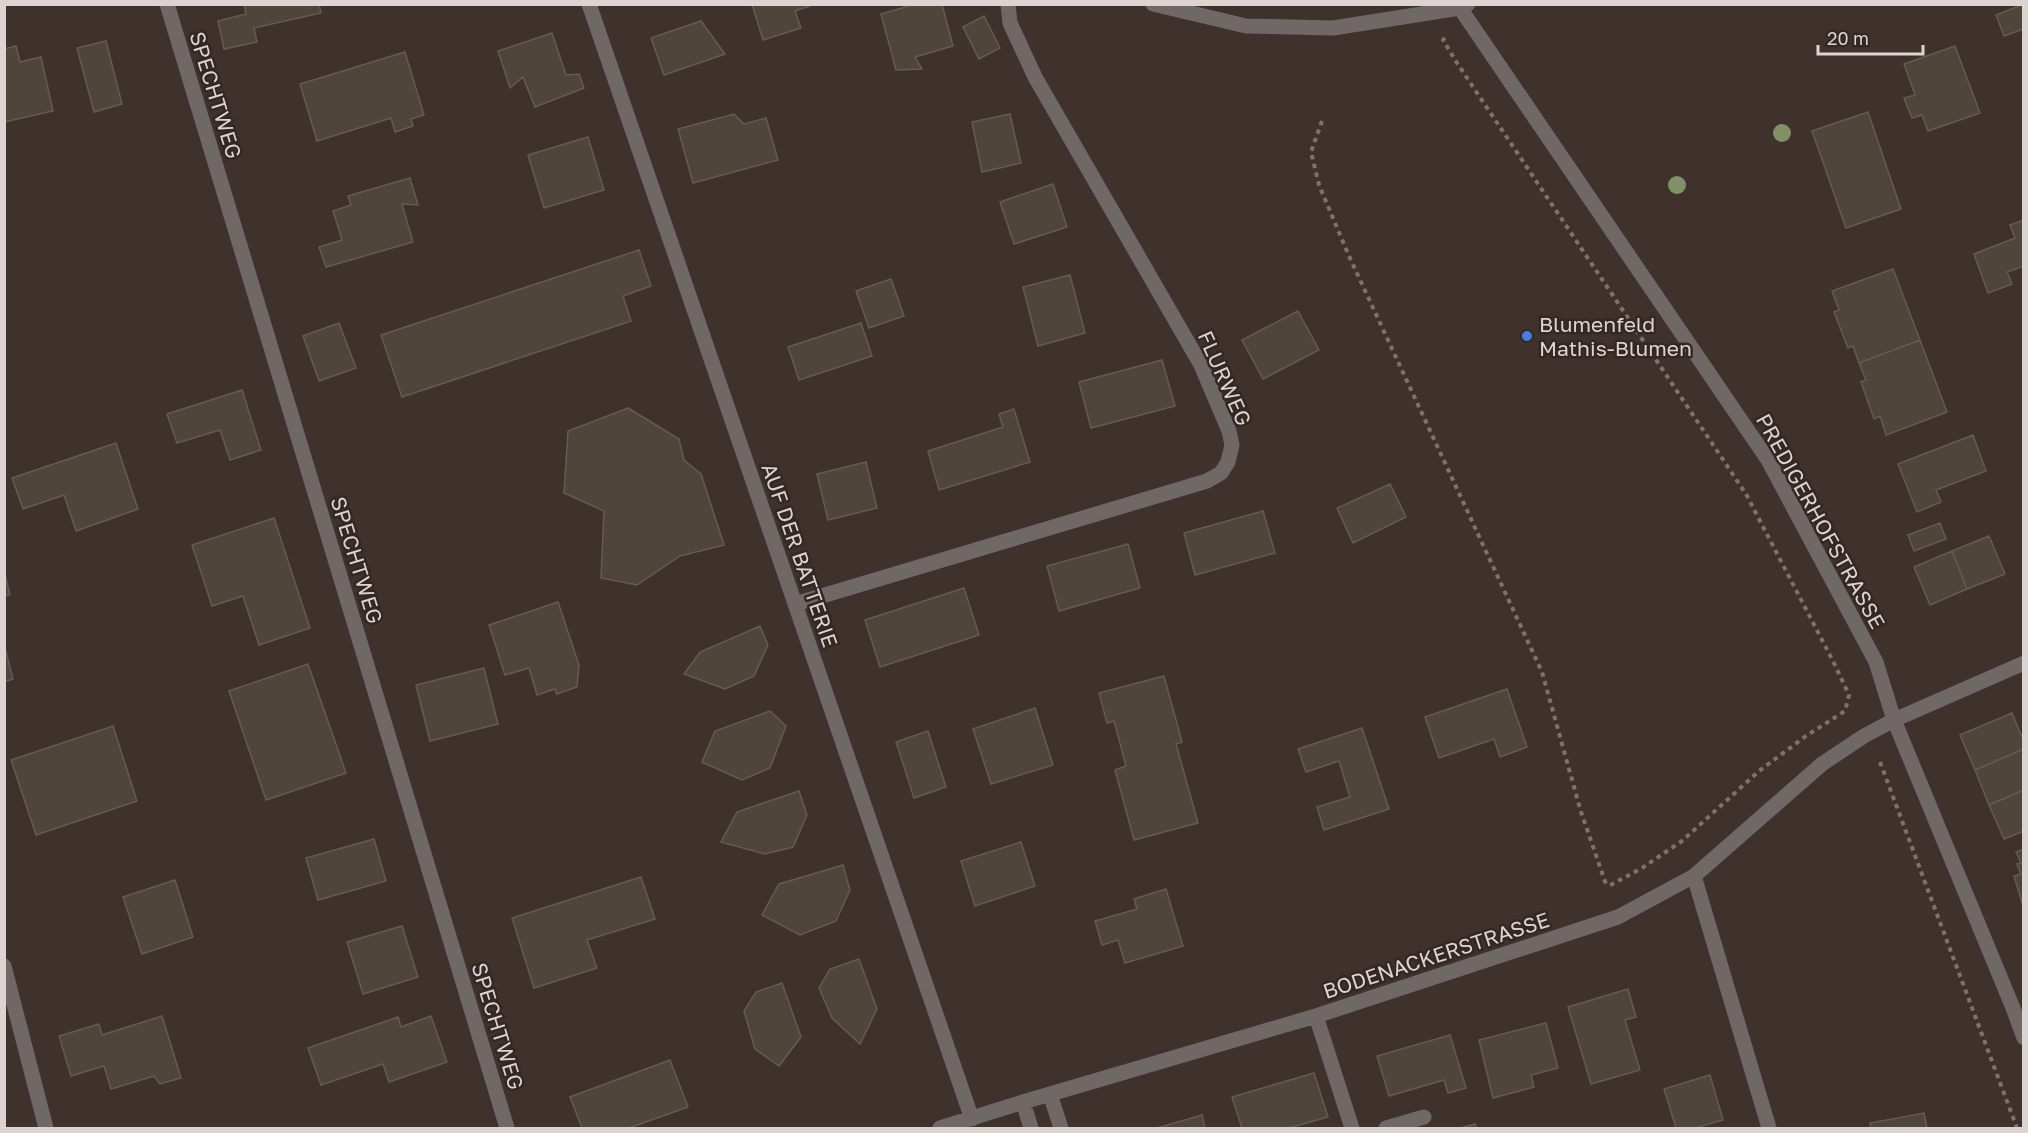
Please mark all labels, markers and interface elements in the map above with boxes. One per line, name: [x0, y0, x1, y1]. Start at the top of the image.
scale bar: [1818, 18, 1923, 56]
text: 20 m: [1827, 27, 1869, 49]
street label: SPECHTWEG: [184, 28, 248, 162]
place label: Blumenfeld Mathis-Blumen: [1539, 311, 1692, 361]
street label: FLURWEG: [1193, 327, 1257, 429]
marker: Blumenfeld Mathis-Blumen: [1520, 329, 1534, 343]
street label: PREDIGERHOFSTRASSE: [1751, 409, 1891, 633]
street label: AUF DER BATTERIE: [756, 460, 844, 650]
street label: SPECHTWEG: [325, 493, 389, 627]
street label: BODENACKERSTRASSE: [1319, 906, 1553, 1004]
street label: SPECHTWEG: [466, 959, 530, 1093]

